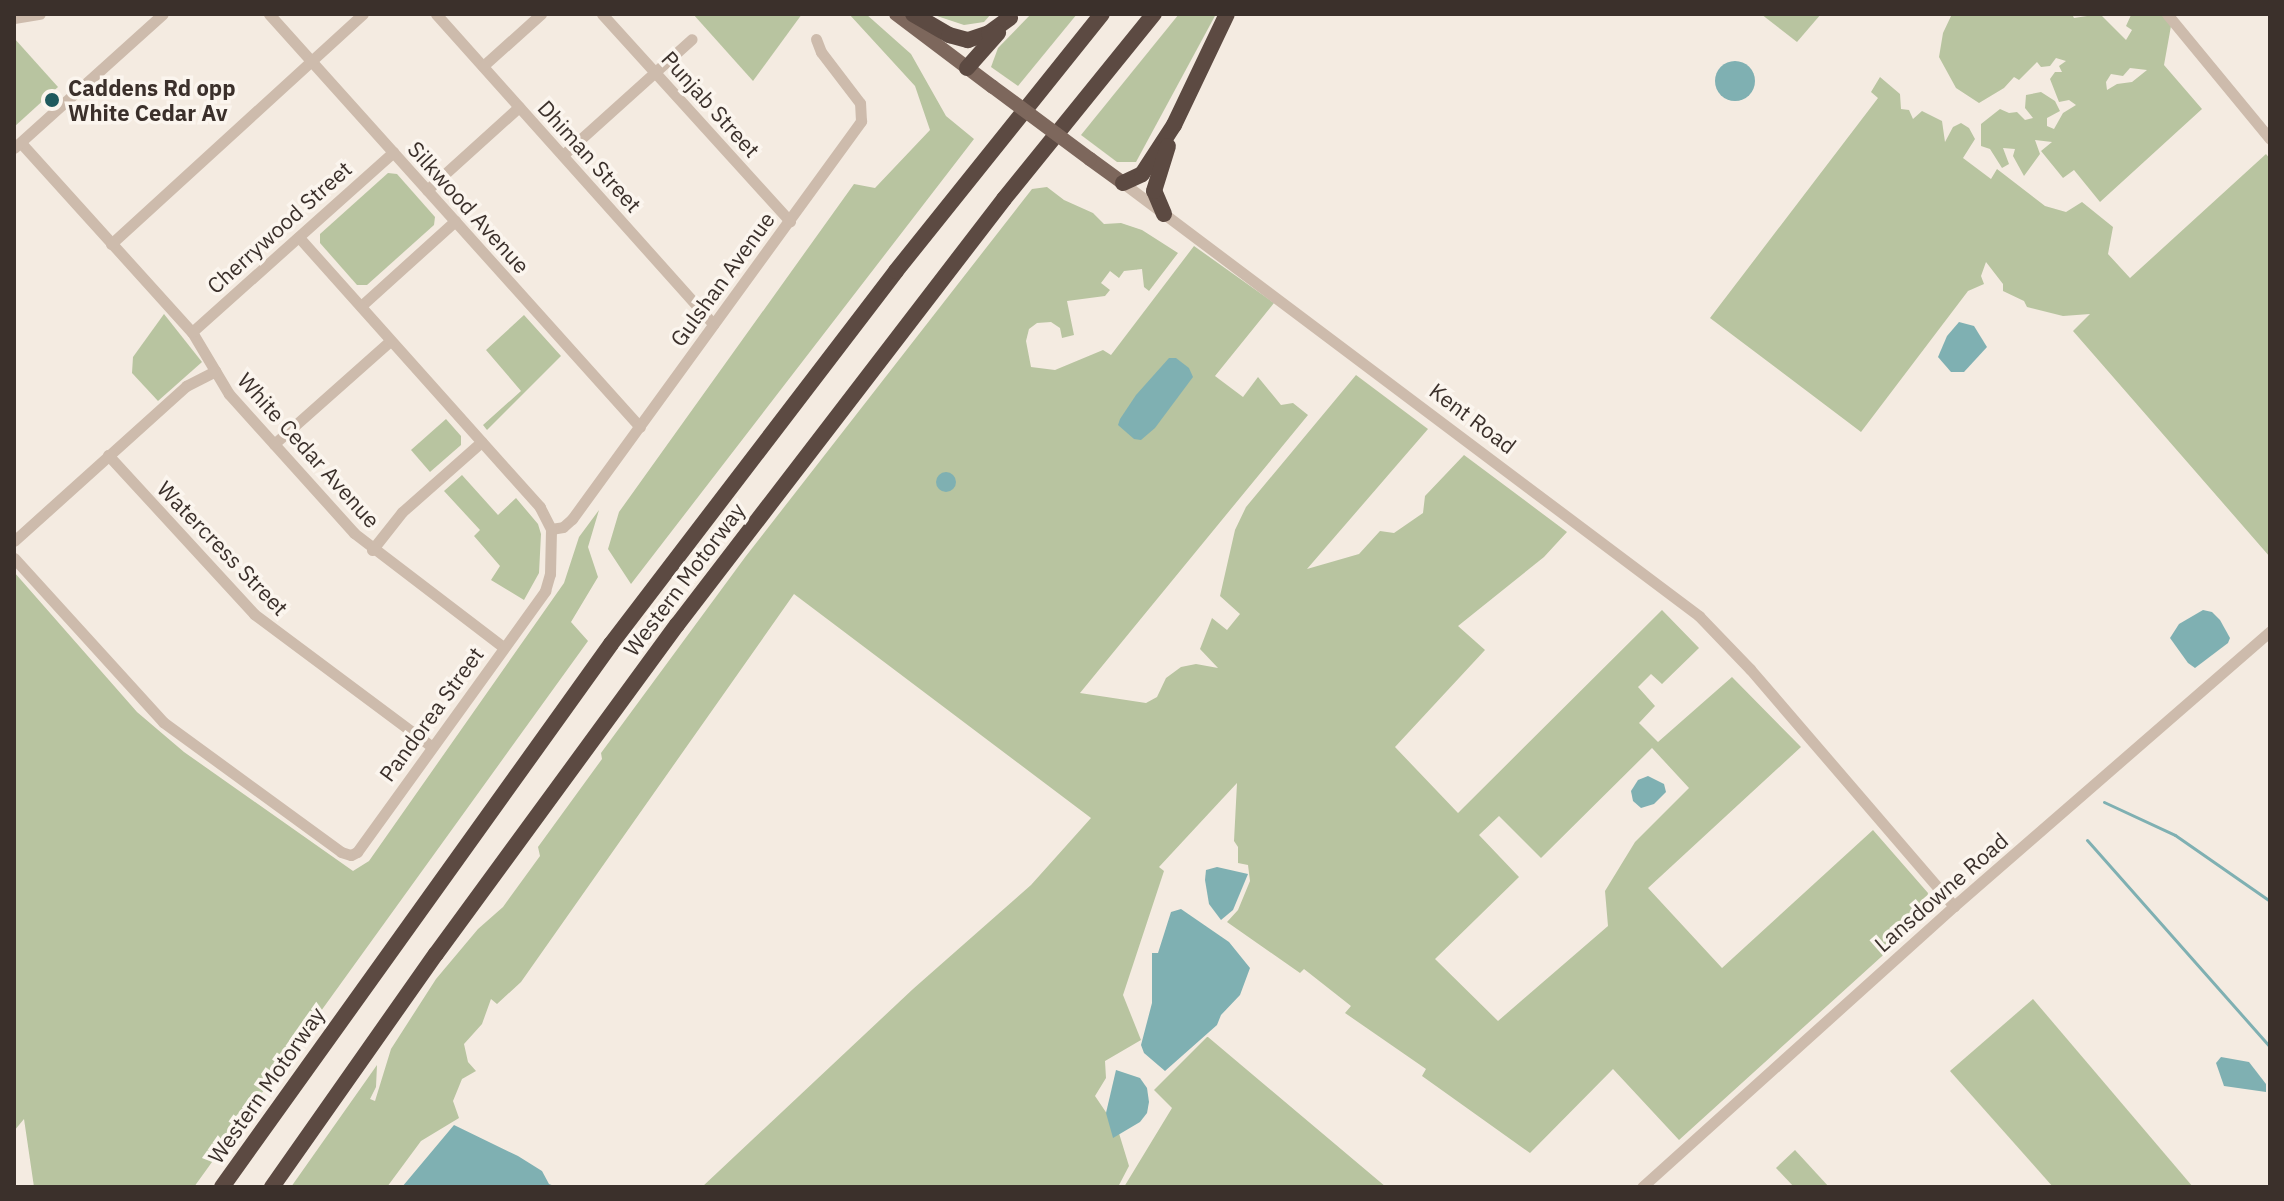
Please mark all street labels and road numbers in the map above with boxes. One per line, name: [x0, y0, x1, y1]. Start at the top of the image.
street label: Punjab Street: [656, 45, 766, 163]
street label: Dhiman Street: [533, 94, 647, 218]
street label: Silkwood Avenue: [403, 135, 535, 279]
street label: Cherrywood Street: [201, 155, 357, 299]
street label: Gulshan Avenue: [664, 207, 780, 351]
street label: White Cedar Avenue: [232, 367, 386, 533]
street label: Kent Road: [1425, 377, 1521, 459]
street label: Watercress Street: [152, 475, 294, 621]
street label: Western Motorway: [618, 497, 750, 661]
street label: Pandorea Street: [373, 642, 489, 786]
street label: Lansdowne Road: [1869, 827, 2013, 957]
street label: Western Motorway: [202, 1002, 330, 1168]

